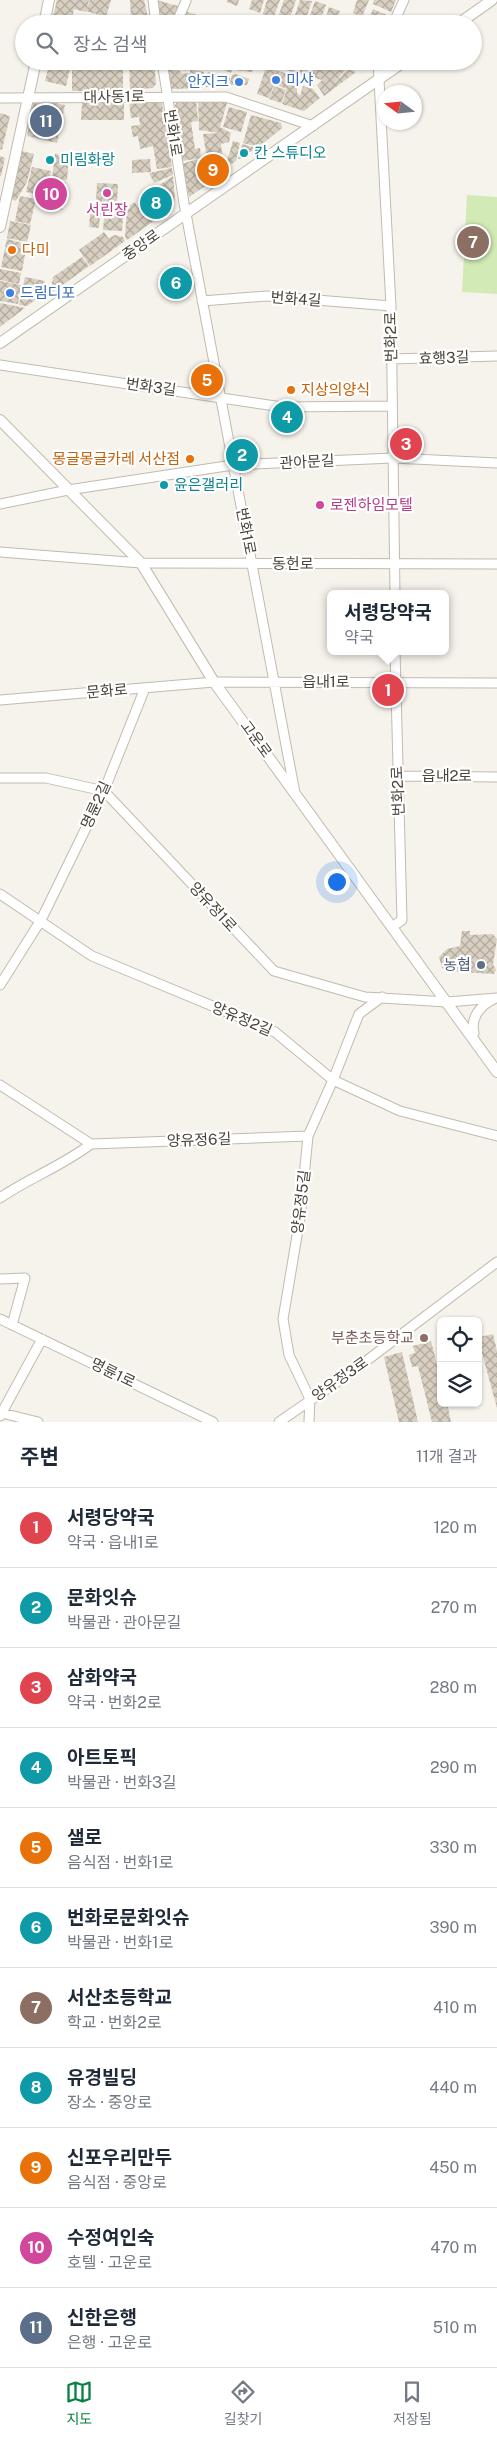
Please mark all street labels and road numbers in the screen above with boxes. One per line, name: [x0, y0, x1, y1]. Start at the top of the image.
street label: 대사동1로: [83, 87, 145, 106]
street label: 번화1로: [161, 108, 186, 158]
street label: 중앙로: [119, 226, 163, 263]
street label: 번화4길: [270, 288, 322, 309]
street label: 번화2로: [382, 312, 399, 362]
street label: 효행3길: [418, 348, 470, 367]
street label: 번화3길: [125, 375, 177, 398]
street label: 관아문길: [279, 452, 335, 471]
street label: 번화1로: [234, 506, 259, 556]
street label: 동헌로: [272, 555, 314, 572]
street label: 읍내1로: [302, 673, 350, 690]
street label: 문화로: [86, 680, 128, 701]
street label: 고운로: [237, 717, 275, 760]
street label: 번화2로: [388, 766, 407, 816]
street label: 읍내2로: [422, 767, 472, 784]
street label: 명륜2길: [77, 778, 114, 831]
street label: 양유정1로: [186, 878, 240, 935]
street label: 양유정2길: [209, 998, 275, 1039]
street label: 양유정6길: [166, 1130, 232, 1149]
street label: 양유정5길: [288, 1169, 313, 1235]
street label: 양유정3로: [308, 1353, 371, 1404]
street label: 명륜1로: [88, 1354, 138, 1391]

